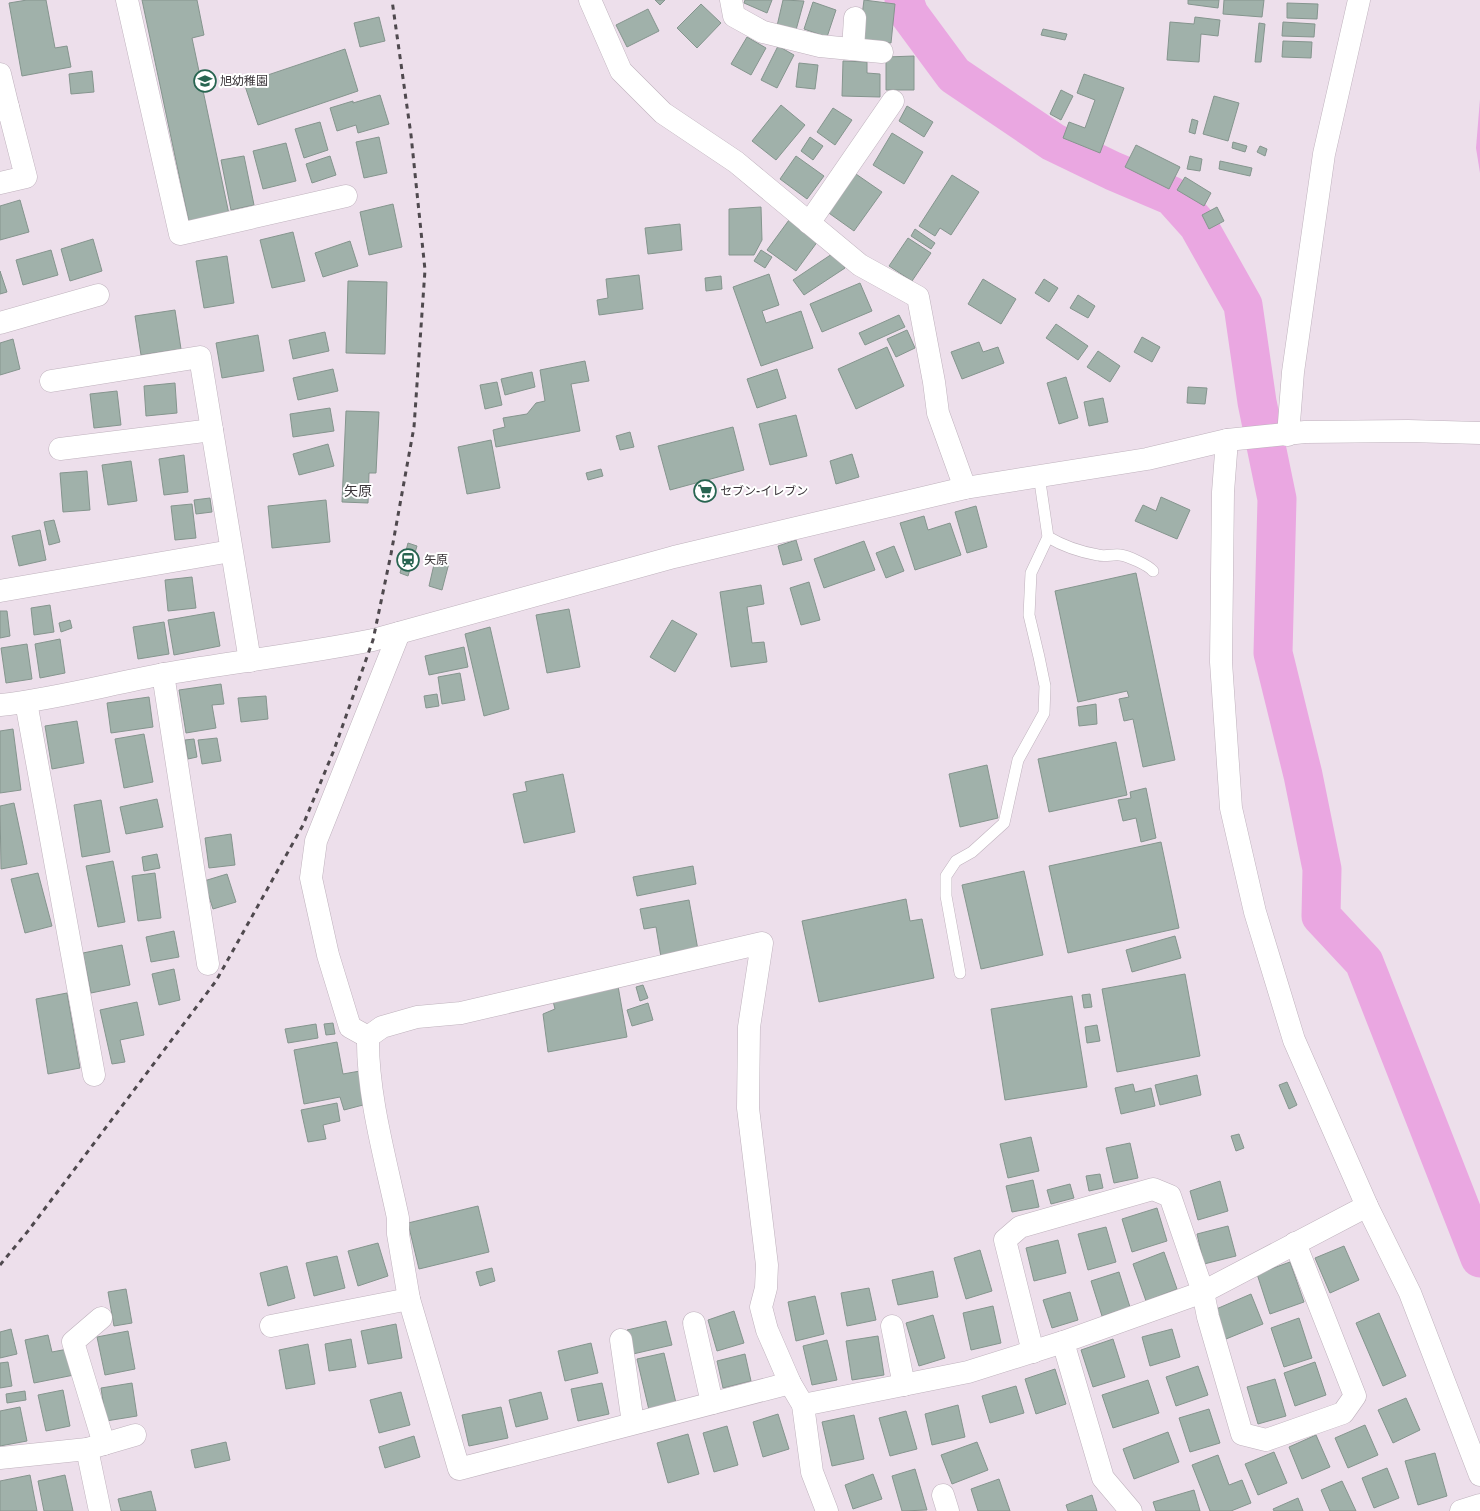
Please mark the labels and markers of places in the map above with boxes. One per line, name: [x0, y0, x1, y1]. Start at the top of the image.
school or university icon: 旭幼稚園: [192, 68, 218, 94]
place label: 旭幼稚園: [220, 74, 268, 89]
supermarket icon: セブン-イレブン: [692, 478, 718, 504]
place label: セブン-イレブン: [720, 484, 808, 499]
station icon: 矢原: [395, 547, 421, 573]
place label: 矢原: [424, 553, 448, 568]

